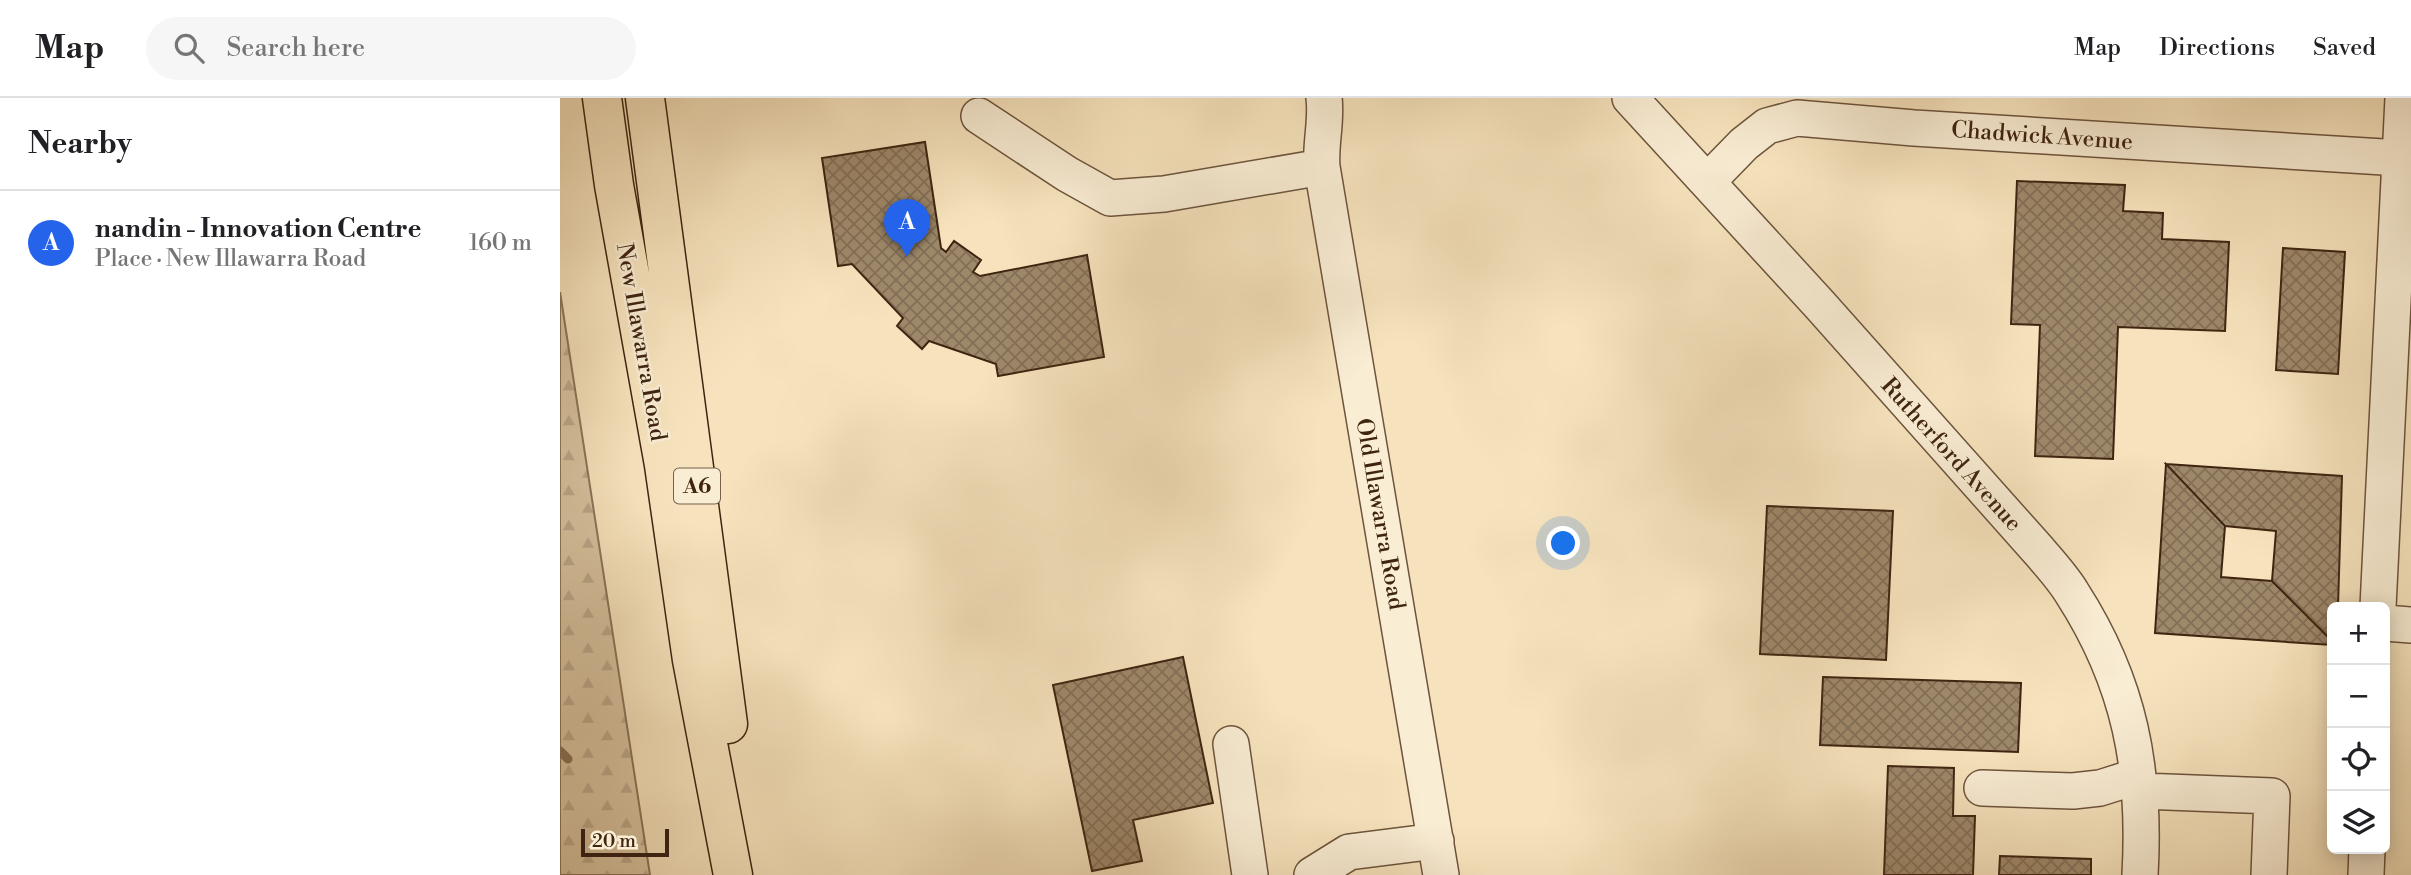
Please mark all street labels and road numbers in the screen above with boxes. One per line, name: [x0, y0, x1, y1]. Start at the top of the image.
street label: Chadwick Avenue: [1950, 116, 2134, 156]
street label: New Illawarra Road: [610, 241, 672, 443]
street label: Rutherford Avenue: [1875, 372, 2028, 537]
street label: Old Illawarra Road: [1349, 416, 1411, 612]
road number: A6: [674, 468, 720, 504]

